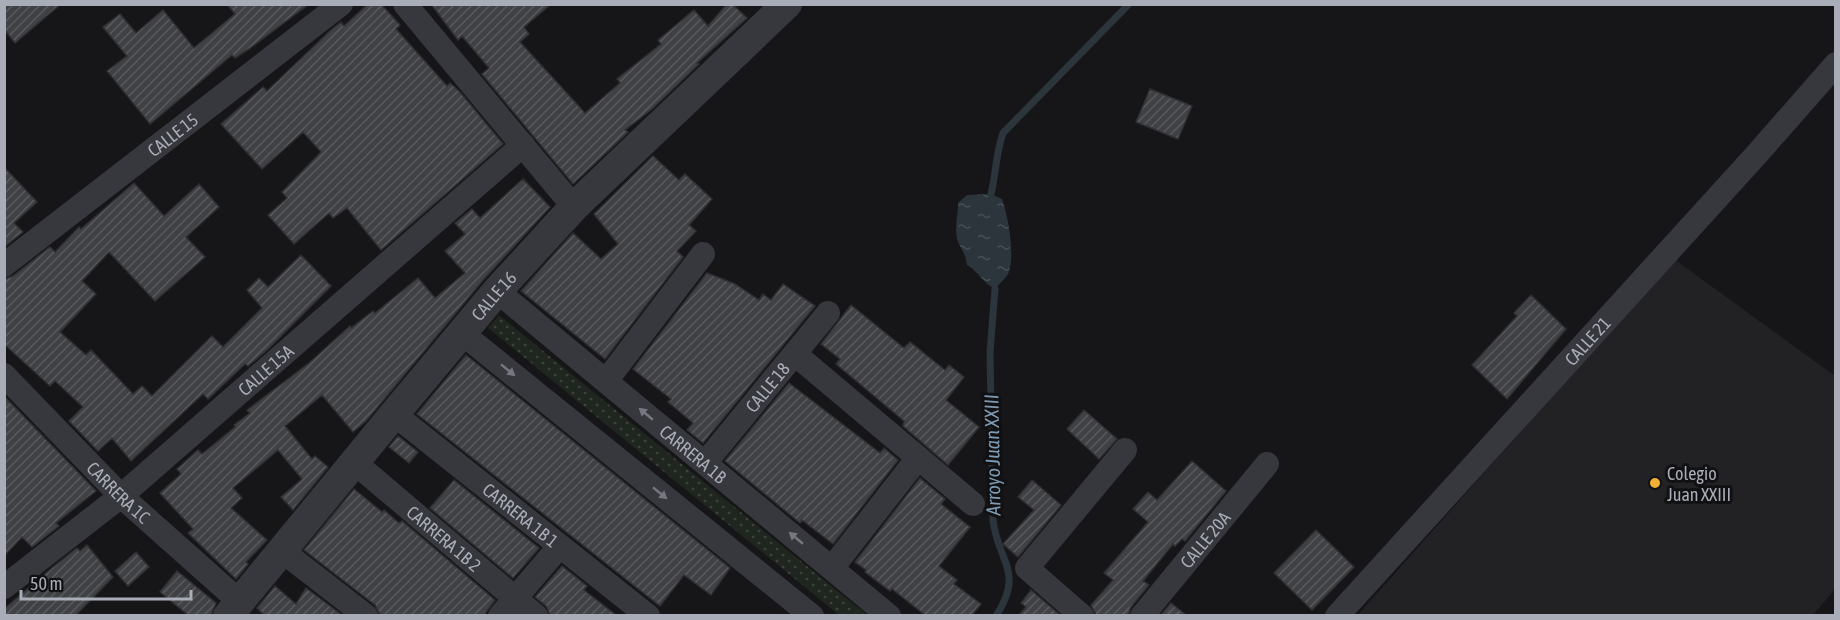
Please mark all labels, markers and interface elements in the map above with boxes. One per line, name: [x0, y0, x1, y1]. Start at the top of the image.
street label: CALLE 15: [143, 109, 202, 161]
street label: CALLE 16: [467, 267, 520, 324]
street label: CALLE 21: [1560, 312, 1614, 369]
street label: CALLE 15A: [233, 340, 298, 400]
street label: CALLE 18: [741, 358, 794, 416]
one-way arrow: [501, 364, 516, 376]
water label: Arroyo Juan XXIII: [979, 394, 1005, 517]
one-way arrow: [638, 407, 654, 420]
street label: CARRERA 1B: [656, 420, 731, 488]
street label: CARRERA 1C: [83, 457, 154, 527]
place label: Colegio Juan XXIII: [1667, 463, 1731, 505]
marker: Colegio Juan XXIII: [1648, 476, 1662, 490]
street label: CARRERA 1B 1: [479, 478, 563, 551]
one-way arrow: [652, 486, 667, 499]
street label: CARRERA 1B 2: [403, 501, 486, 576]
street label: CALLE 20A: [1176, 507, 1234, 572]
one-way arrow: [789, 532, 804, 545]
scale bar: [21, 563, 190, 601]
text: 50 m: [30, 573, 62, 594]

